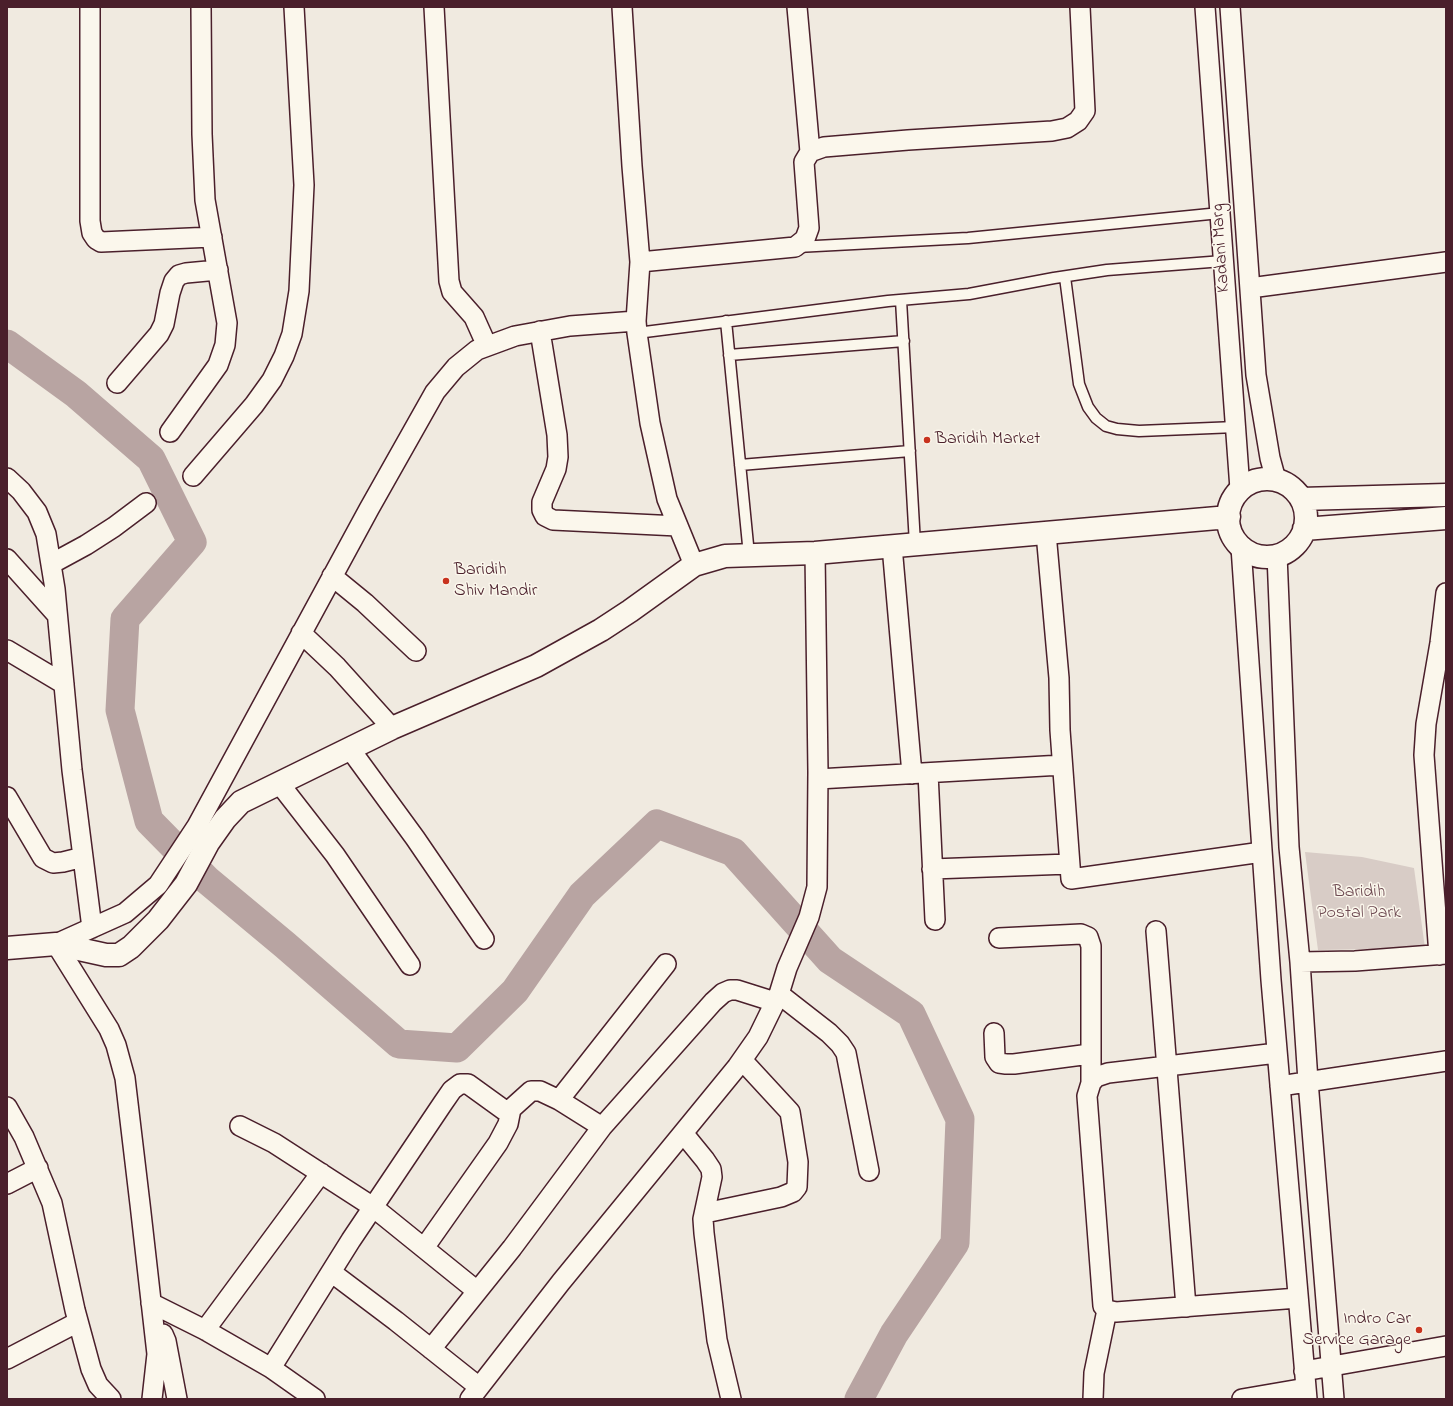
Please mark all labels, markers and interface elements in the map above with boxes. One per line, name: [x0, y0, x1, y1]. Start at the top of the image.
street label: Kadani Marg: [1208, 203, 1236, 293]
place label: Baridih Market: [935, 429, 1040, 451]
marker: Baridih Market: [922, 435, 932, 445]
place label: Baridih Shiv Mandir: [454, 560, 537, 602]
marker: Baridih Shiv Mandir: [441, 576, 451, 586]
park label: Baridih Postal Park: [1317, 882, 1401, 924]
place label: Indro Car Service Garage: [1303, 1309, 1411, 1352]
marker: Indro Car Service Garage: [1414, 1325, 1424, 1335]

